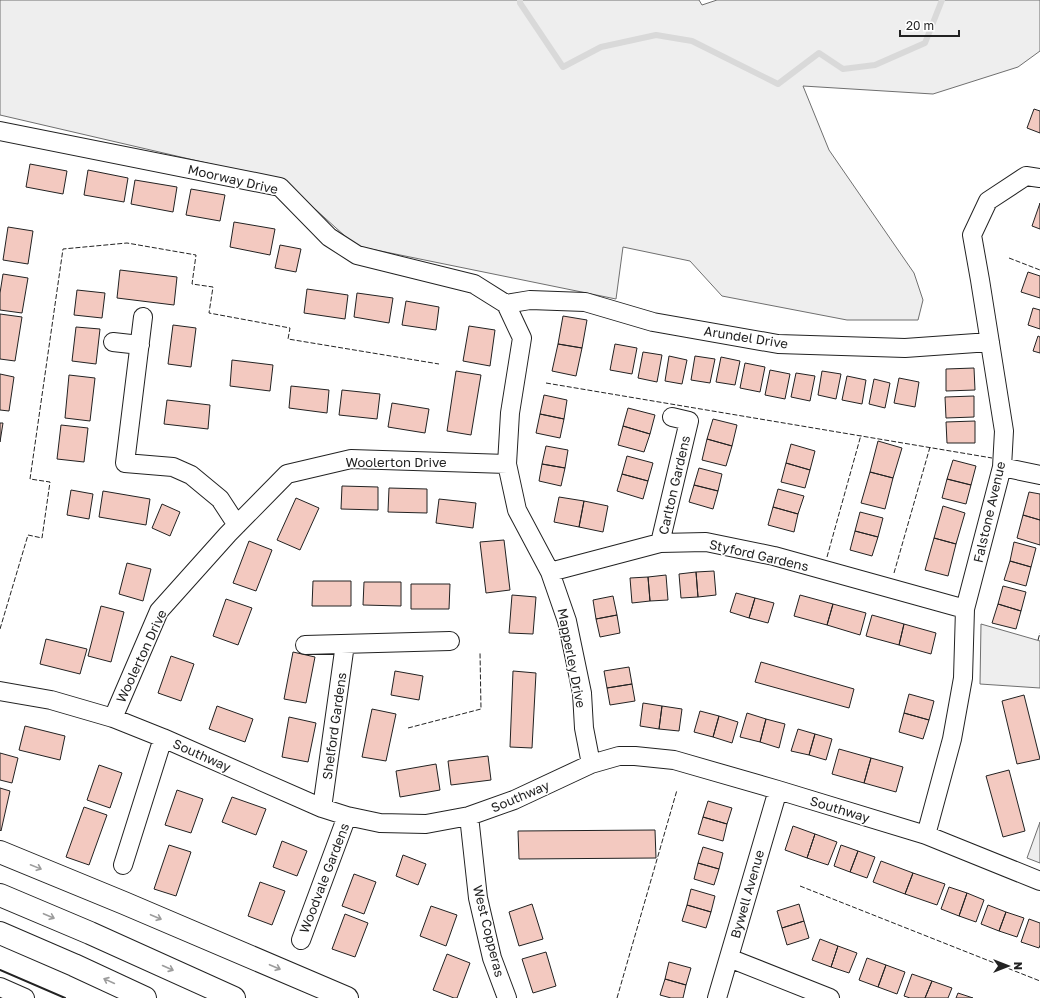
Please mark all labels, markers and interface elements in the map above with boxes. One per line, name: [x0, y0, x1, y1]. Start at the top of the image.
scale bar: [900, 12, 959, 38]
text: 20 m: [906, 18, 934, 33]
street label: Moorway Drive: [186, 161, 280, 197]
street label: Arundel Drive: [703, 322, 789, 352]
street label: Carlton Gardens: [655, 434, 693, 536]
street label: Woolerton Drive: [346, 454, 446, 470]
street label: Falstone Avenue: [970, 460, 1008, 564]
street label: Styford Gardens: [708, 536, 810, 574]
street label: Woolerton Drive: [112, 607, 170, 705]
street label: Mapperley Drive: [554, 607, 590, 709]
street label: Shelford Gardens: [319, 671, 349, 781]
street label: Southway: [171, 735, 234, 775]
street label: Southway: [488, 776, 552, 815]
street label: Southway: [808, 792, 873, 826]
street label: Woodvale Gardens: [296, 821, 352, 935]
street label: Bywell Avenue: [727, 848, 767, 940]
one-way arrow: [30, 864, 42, 871]
street label: West Copperas: [470, 883, 508, 979]
one-way arrow: [42, 912, 54, 920]
one-way arrow: [150, 914, 162, 921]
north arrow: [988, 946, 1028, 986]
text: N: [1012, 962, 1025, 970]
one-way arrow: [268, 964, 280, 971]
one-way arrow: [161, 965, 173, 972]
one-way arrow: [104, 977, 116, 984]

